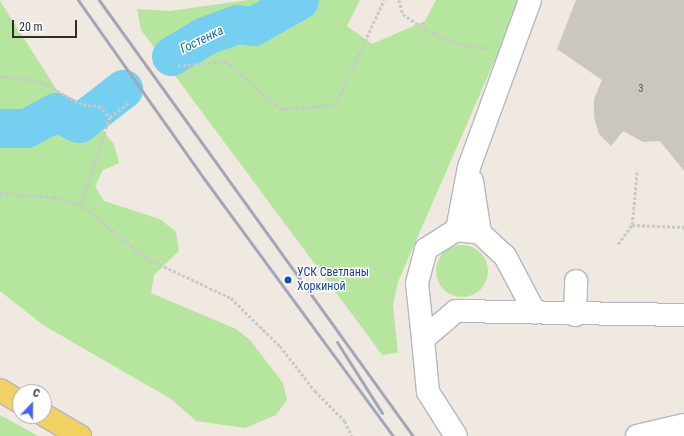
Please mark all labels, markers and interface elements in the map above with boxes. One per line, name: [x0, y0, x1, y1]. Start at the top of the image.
scale bar: [14, 12, 79, 38]
text: 20 m: [19, 20, 43, 34]
water label: Гостенка: [178, 23, 226, 57]
house number: 3: [639, 83, 643, 95]
place label: УСК Светланы Хоркиной: [297, 266, 369, 294]
marker: УСК Светланы Хоркиной: [282, 274, 294, 286]
north arrow: [12, 384, 52, 424]
text: С: [31, 386, 42, 401]

